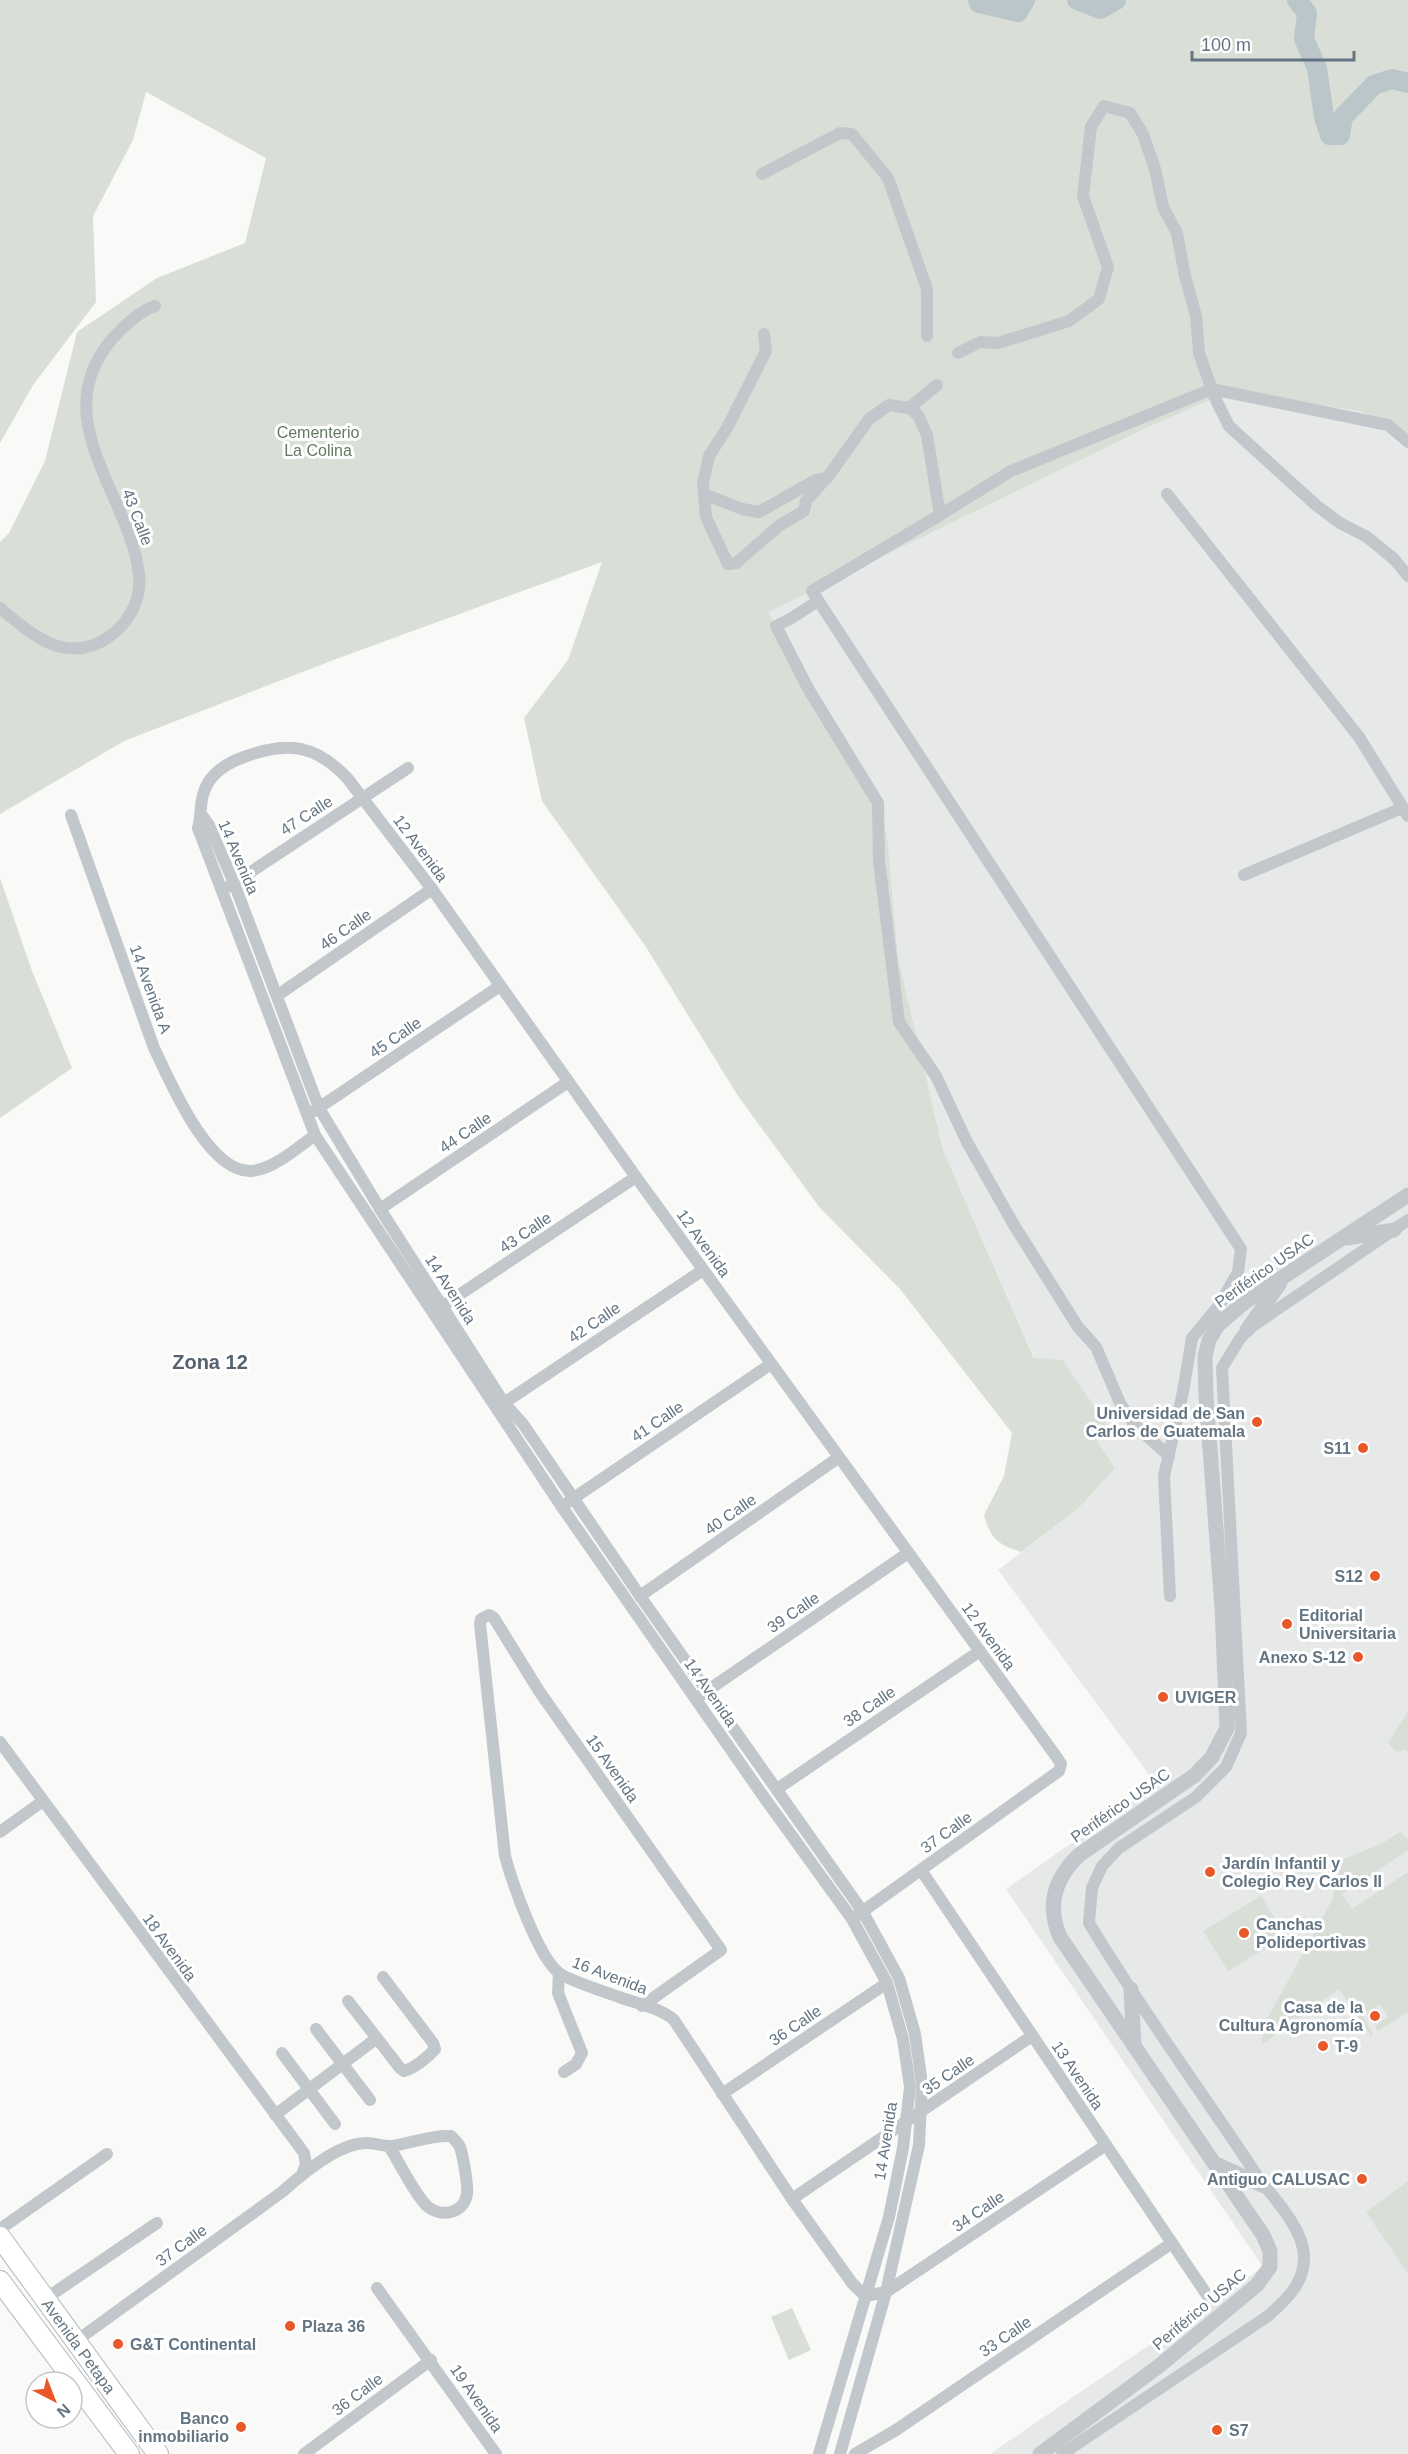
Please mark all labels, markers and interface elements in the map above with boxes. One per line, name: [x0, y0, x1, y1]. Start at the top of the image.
scale bar: [1192, 24, 1354, 62]
text: 100 m: [1201, 35, 1251, 55]
park label: Cementerio La Colina: [277, 424, 359, 459]
street label: 43 Calle: [119, 487, 156, 548]
street label: 47 Calle: [277, 792, 336, 839]
street label: 12 Avenida: [390, 812, 451, 885]
street label: 14 Avenida: [215, 818, 262, 897]
street label: 46 Calle: [316, 906, 374, 953]
street label: 14 Avenida A: [127, 943, 175, 1036]
street label: 45 Calle: [366, 1014, 424, 1061]
street label: 44 Calle: [436, 1109, 494, 1156]
street label: 12 Avenida: [674, 1206, 734, 1280]
street label: 43 Calle: [496, 1209, 554, 1256]
street label: Periférico USAC: [1212, 1230, 1317, 1311]
street label: 14 Avenida: [422, 1252, 479, 1327]
street label: 42 Calle: [565, 1299, 623, 1346]
district label: Zona 12: [172, 1351, 248, 1373]
street label: 41 Calle: [628, 1398, 686, 1445]
place label: Universidad de San Carlos de Guatemala: [1086, 1405, 1245, 1440]
marker: Universidad de San Carlos de Guatemala: [1250, 1415, 1264, 1429]
place label: S11: [1323, 1440, 1351, 1457]
marker: S11: [1356, 1441, 1370, 1455]
street label: 40 Calle: [701, 1491, 759, 1538]
place label: S12: [1335, 1568, 1363, 1585]
marker: S12: [1368, 1569, 1382, 1583]
street label: 39 Calle: [764, 1589, 822, 1636]
street label: 12 Avenida: [959, 1599, 1019, 1673]
place label: Editorial Universitaria: [1299, 1607, 1396, 1642]
marker: Editorial Universitaria: [1280, 1617, 1294, 1631]
place label: Anexo S-12: [1259, 1649, 1346, 1666]
marker: Anexo S-12: [1351, 1650, 1365, 1664]
street label: 14 Avenida: [681, 1655, 740, 1730]
street label: 38 Calle: [840, 1683, 898, 1730]
place label: UVIGER: [1175, 1689, 1237, 1706]
marker: UVIGER: [1156, 1690, 1170, 1704]
street label: 15 Avenida: [583, 1731, 642, 1806]
street label: Periférico USAC: [1068, 1765, 1173, 1846]
street label: 37 Calle: [918, 1808, 975, 1857]
place label: Jardín Infantil y Colegio Rey Carlos II: [1222, 1855, 1382, 1890]
marker: Jardín Infantil y Colegio Rey Carlos II: [1203, 1865, 1217, 1879]
street label: 18 Avenida: [140, 1910, 200, 1984]
place label: Canchas Polideportivas: [1256, 1916, 1366, 1951]
marker: Canchas Polideportivas: [1237, 1926, 1251, 1940]
street label: 16 Avenida: [570, 1953, 650, 1998]
place label: Casa de la Cultura Agronomía: [1219, 1999, 1363, 2034]
street label: 36 Calle: [766, 2002, 824, 2049]
marker: Casa de la Cultura Agronomía: [1368, 2009, 1382, 2023]
street label: 13 Avenida: [1048, 2038, 1107, 2113]
place label: T-9: [1335, 2038, 1358, 2055]
marker: T-9: [1316, 2039, 1330, 2053]
street label: 35 Calle: [919, 2051, 977, 2098]
street label: 14 Avenida: [871, 2101, 900, 2181]
place label: Antiguo CALUSAC: [1207, 2171, 1350, 2188]
marker: Antiguo CALUSAC: [1355, 2172, 1369, 2186]
street label: 34 Calle: [949, 2188, 1007, 2235]
street label: 37 Calle: [153, 2221, 210, 2270]
street label: Periférico USAC: [1149, 2265, 1249, 2353]
street label: Avenida Petapa: [39, 2296, 119, 2397]
street label: 33 Calle: [976, 2313, 1034, 2360]
place label: Plaza 36: [302, 2318, 365, 2335]
marker: Plaza 36: [283, 2319, 297, 2333]
place label: G&T Continental: [130, 2336, 256, 2353]
marker: G&T Continental: [111, 2337, 125, 2351]
street label: 19 Avenida: [447, 2361, 506, 2436]
north arrow: [24, 2370, 84, 2430]
street label: 36 Calle: [329, 2370, 386, 2419]
text: N: [54, 2401, 74, 2421]
place label: Banco inmobiliario: [138, 2410, 229, 2445]
marker: Banco inmobiliario: [234, 2420, 248, 2434]
place label: S7: [1229, 2422, 1249, 2439]
marker: S7: [1210, 2423, 1224, 2437]

